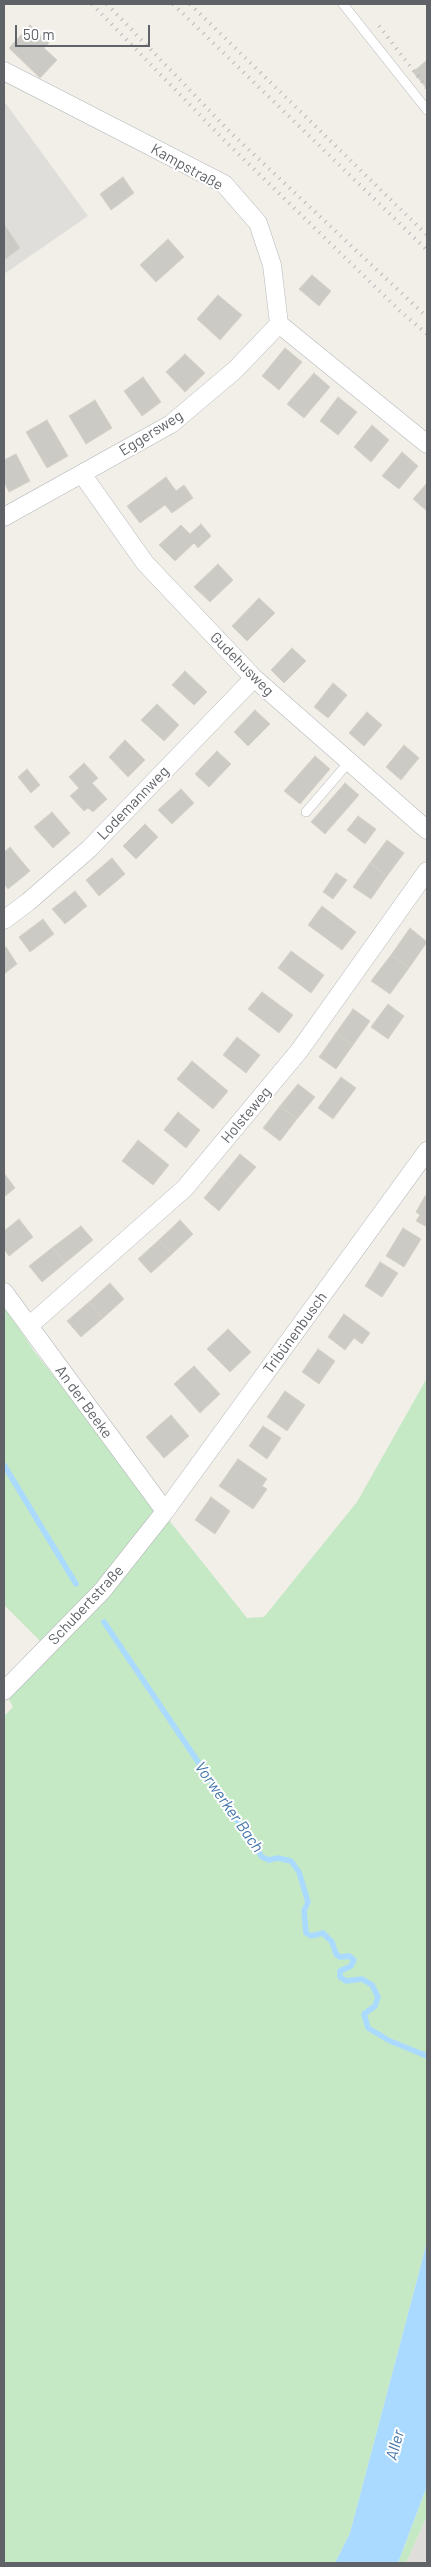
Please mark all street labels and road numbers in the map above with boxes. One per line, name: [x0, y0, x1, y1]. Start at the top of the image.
street label: Kampstraße: [148, 140, 226, 194]
street label: Eggersweg: [116, 406, 186, 460]
street label: Gudehusweg: [206, 628, 278, 700]
street label: Lodemannweg: [93, 762, 173, 844]
street label: Holsteweg: [217, 1083, 275, 1147]
street label: Tribünenbusch: [259, 1289, 331, 1377]
street label: An der Beeke: [52, 1362, 116, 1442]
street label: Schubertstraße: [45, 1562, 127, 1648]

